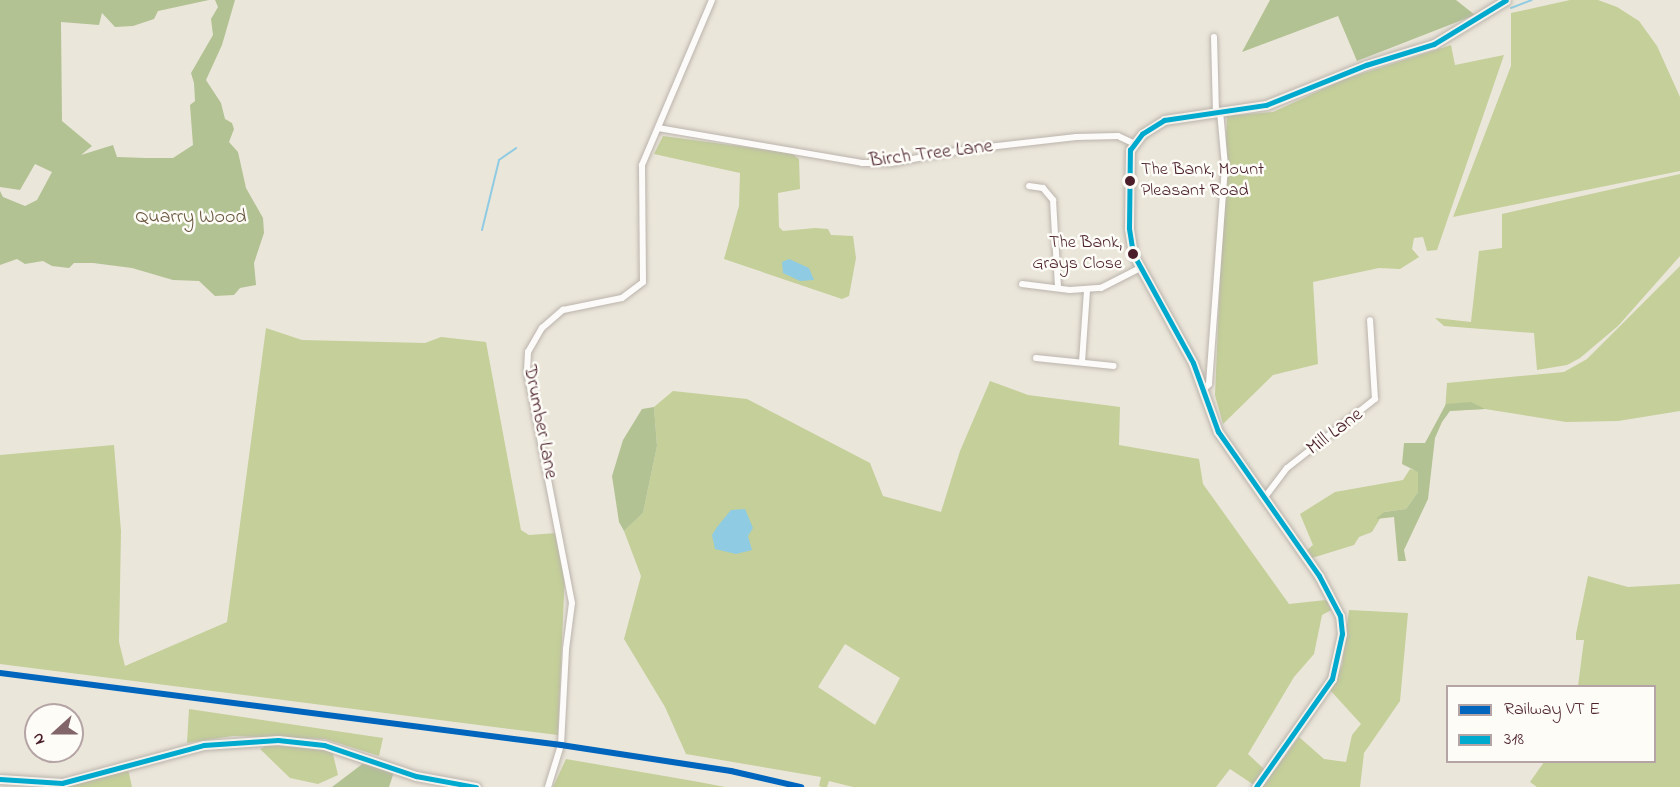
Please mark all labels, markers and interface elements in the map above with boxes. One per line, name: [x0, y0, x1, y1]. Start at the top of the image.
street label: Birch Tree Lane: [868, 135, 994, 173]
place label: The Bank, Mount Pleasant Road: [1141, 160, 1264, 202]
marker: The Bank, Mount Pleasant Road: [1124, 175, 1136, 187]
park label: Quarry Wood: [135, 205, 247, 229]
place label: The Bank, Grays Close: [1032, 233, 1122, 276]
marker: The Bank, Grays Close: [1127, 248, 1139, 260]
street label: Drumber Lane: [517, 363, 563, 481]
street label: Mill Lane: [1302, 403, 1368, 461]
legend: [1446, 685, 1656, 763]
text: Railway VT E: [1504, 697, 1600, 723]
north arrow: [24, 703, 84, 763]
text: 318: [1504, 727, 1524, 753]
text: N: [26, 729, 52, 748]

